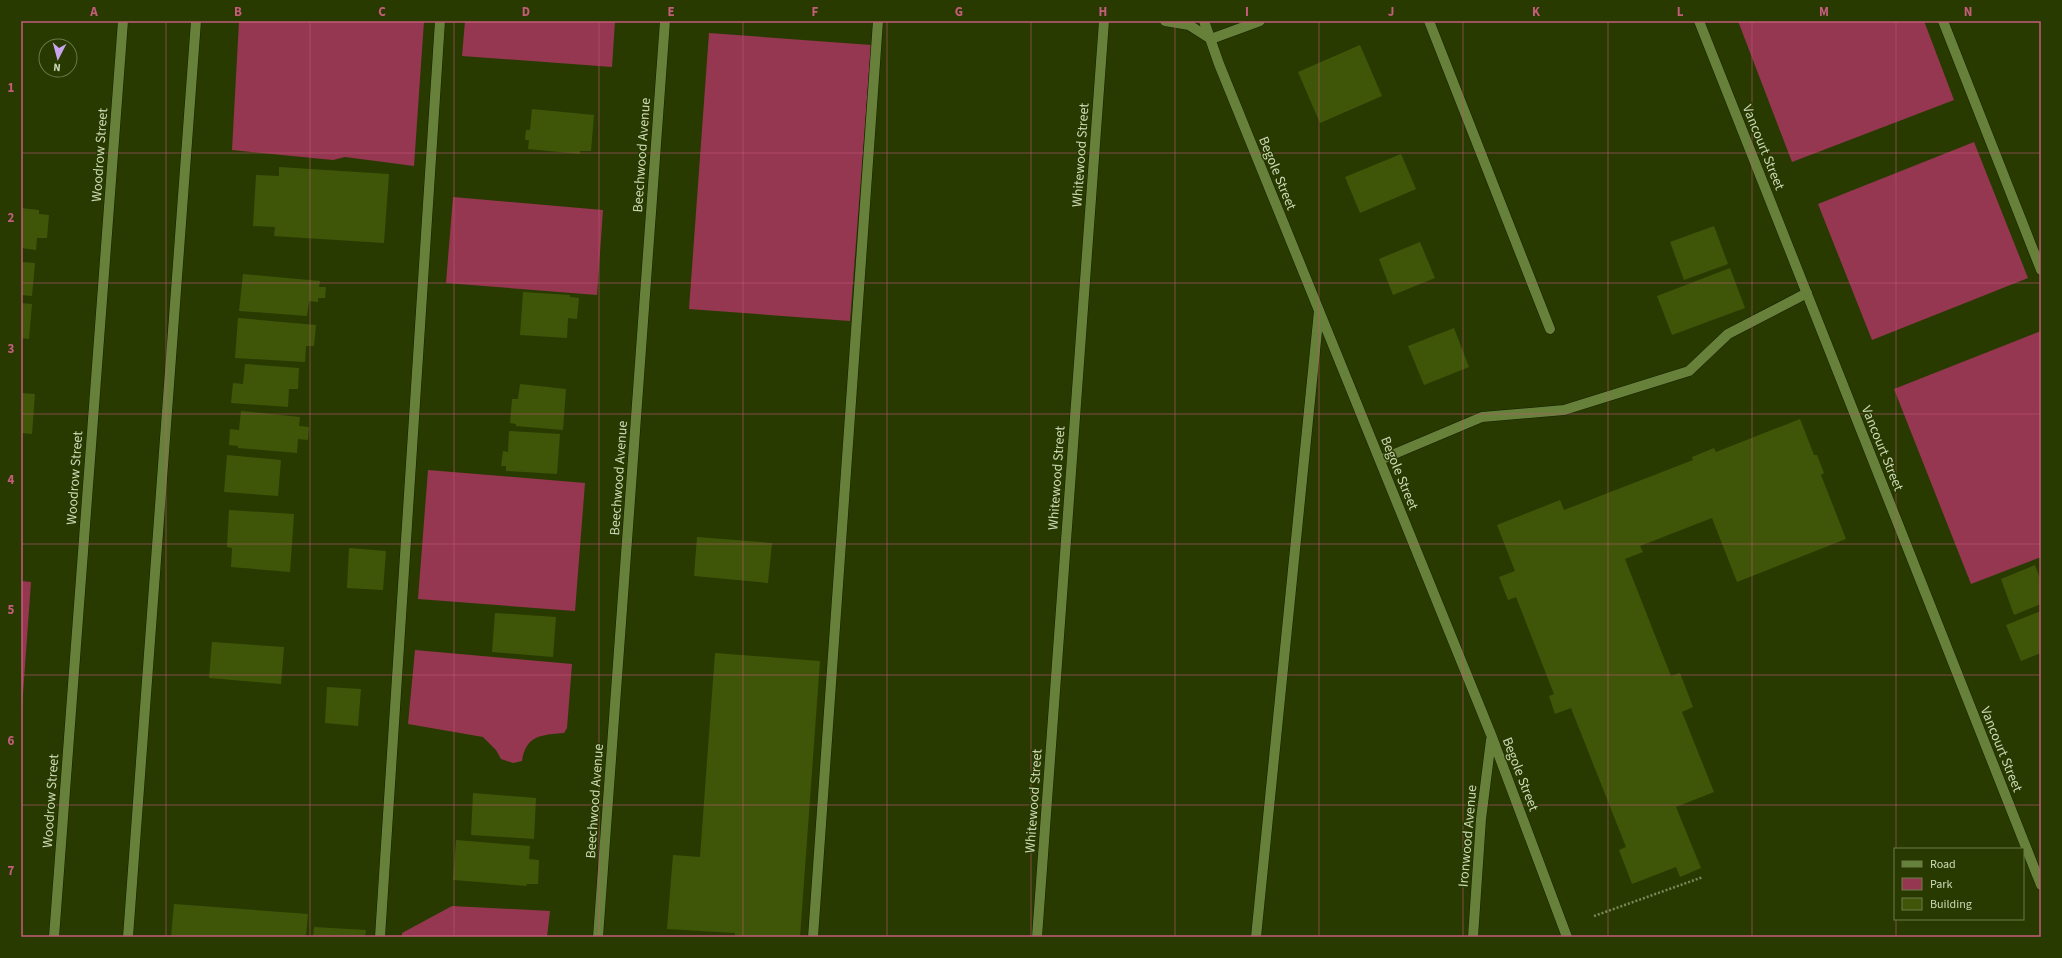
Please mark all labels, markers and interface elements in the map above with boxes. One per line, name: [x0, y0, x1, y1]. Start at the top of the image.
text: A: [89, 3, 98, 21]
text: B: [234, 3, 242, 21]
text: C: [378, 3, 386, 21]
text: D: [522, 3, 530, 21]
text: E: [667, 3, 675, 21]
text: F: [812, 3, 819, 21]
text: G: [955, 3, 963, 21]
text: H: [1099, 3, 1107, 21]
text: I: [1245, 3, 1249, 21]
text: J: [1388, 3, 1394, 21]
text: K: [1532, 3, 1541, 21]
text: L: [1677, 3, 1684, 21]
text: M: [1819, 3, 1829, 21]
text: N: [1964, 3, 1972, 21]
north arrow: [38, 38, 78, 78]
text: N: [53, 60, 61, 75]
text: 1: [8, 79, 15, 97]
street label: Beechwood Avenue: [628, 97, 656, 213]
street label: Whitewood Street: [1067, 102, 1095, 208]
street label: Vancourt Street: [1737, 102, 1789, 193]
street label: Woodrow Street: [87, 107, 113, 203]
street label: Begole Street: [1253, 134, 1301, 213]
text: 2: [8, 209, 15, 227]
text: 3: [8, 340, 15, 358]
street label: Vancourt Street: [1856, 403, 1908, 494]
street label: Beechwood Avenue: [605, 420, 633, 536]
street label: Whitewood Street: [1043, 425, 1071, 531]
street label: Woodrow Street: [62, 430, 88, 526]
street label: Begole Street: [1375, 434, 1423, 513]
text: 4: [8, 471, 15, 489]
text: 5: [8, 601, 15, 619]
street label: Vancourt Street: [1975, 704, 2027, 795]
text: 6: [8, 732, 15, 750]
street label: Begole Street: [1497, 734, 1543, 815]
street label: Beechwood Avenue: [581, 743, 609, 859]
street label: Whitewood Street: [1020, 748, 1048, 854]
street label: Woodrow Street: [38, 753, 64, 849]
street label: Ironwood Avenue: [1454, 784, 1482, 888]
legend: [1894, 848, 2024, 920]
text: Road: [1930, 856, 1956, 873]
text: 7: [8, 862, 15, 880]
text: Park: [1930, 876, 1952, 893]
text: Building: [1930, 896, 1972, 913]

